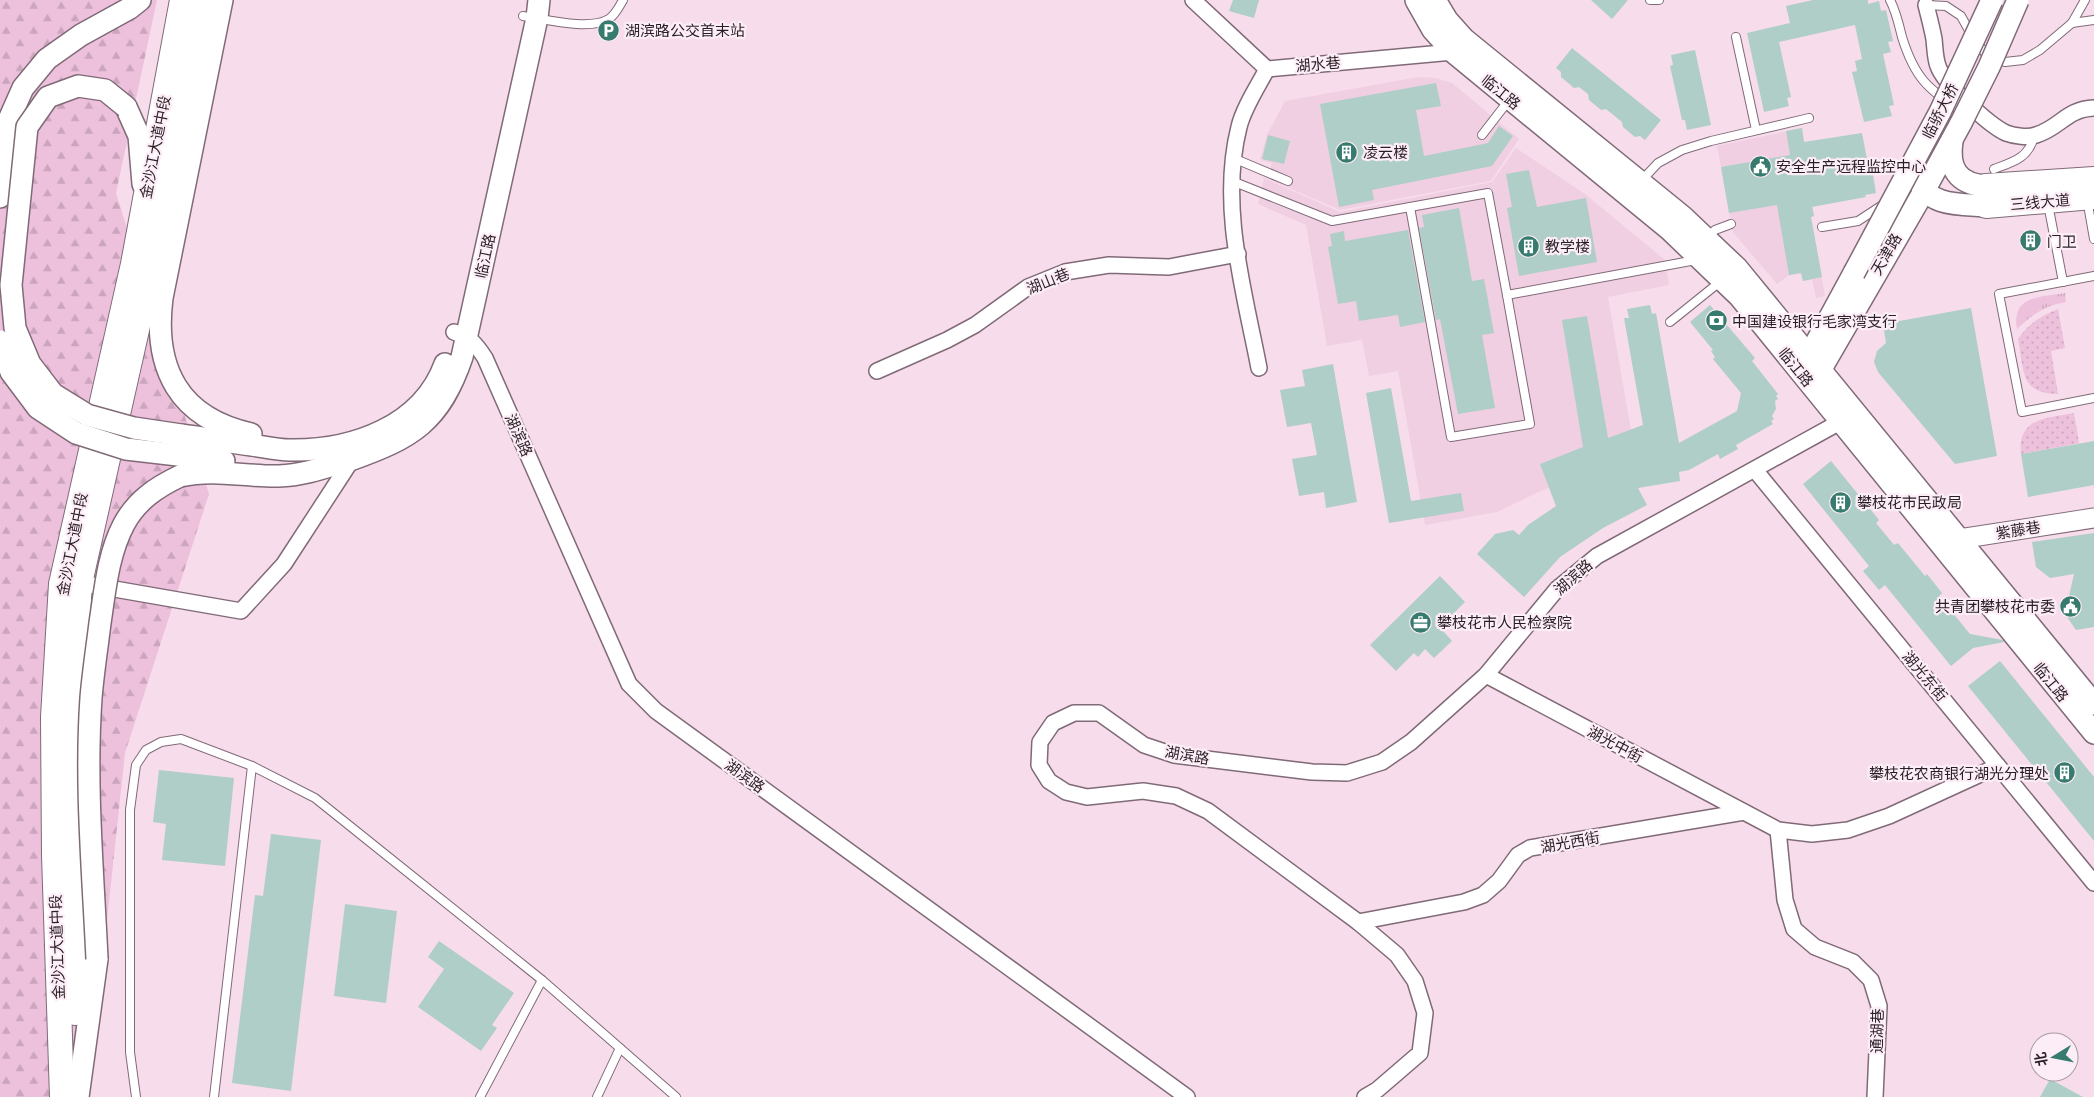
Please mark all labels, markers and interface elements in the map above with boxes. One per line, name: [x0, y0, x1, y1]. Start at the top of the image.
parking icon: 湖滨路公交首末站: [597, 18, 621, 42]
place label: 湖滨路公交首末站: [625, 21, 745, 40]
street label: 湖水巷: [1295, 53, 1341, 75]
street label: 临江路: [1478, 70, 1524, 114]
street label: 临骄大桥: [1918, 80, 1962, 142]
street label: 金沙江大道中段: [136, 94, 174, 200]
building icon: 凌云楼: [1335, 140, 1359, 164]
place label: 凌云楼: [1363, 143, 1408, 162]
public building icon: 安全生产远程监控中心: [1748, 154, 1772, 178]
place label: 安全生产远程监控中心: [1776, 157, 1926, 176]
street label: 三线大道: [2009, 190, 2071, 214]
building icon: 门卫: [2019, 229, 2043, 253]
street label: 天津路: [1867, 230, 1905, 278]
street label: 临江路: [471, 232, 499, 280]
place label: 门卫: [2047, 232, 2077, 251]
building icon: 教学楼: [1517, 234, 1541, 258]
place label: 教学楼: [1545, 237, 1590, 256]
street label: 湖山巷: [1024, 264, 1072, 298]
bank icon: 中国建设银行毛家湾支行: [1704, 309, 1728, 333]
place label: 中国建设银行毛家湾支行: [1732, 312, 1897, 331]
street label: 临江路: [1774, 344, 1818, 390]
street label: 湖滨路: [501, 411, 537, 459]
building icon: 攀枝花市民政局: [1829, 490, 1853, 514]
street label: 金沙江大道中段: [53, 491, 91, 597]
place label: 攀枝花市民政局: [1857, 493, 1962, 512]
street label: 紫藤巷: [1994, 517, 2042, 543]
street label: 湖滨路: [1550, 555, 1596, 599]
public building icon: 共青团攀枝花市委: [2059, 594, 2083, 618]
place label: 共青团攀枝花市委: [1935, 597, 2055, 616]
office icon: 攀枝花市人民检察院: [1409, 610, 1433, 634]
place label: 攀枝花市人民检察院: [1437, 613, 1572, 632]
street label: 湖光东街: [1898, 647, 1952, 705]
street label: 临江路: [2029, 659, 2073, 705]
street label: 湖光中街: [1584, 722, 1646, 766]
street label: 湖滨路: [1163, 742, 1211, 768]
street label: 湖滨路: [721, 755, 769, 797]
building icon: 攀枝花农商银行湖光分理处: [2053, 761, 2077, 785]
place label: 攀枝花农商银行湖光分理处: [1869, 764, 2049, 783]
street label: 湖光西街: [1539, 827, 1601, 857]
street label: 金沙江大道中段: [46, 894, 68, 1000]
street label: 通湖巷: [1867, 1008, 1887, 1054]
north arrow: [2029, 1032, 2079, 1082]
text: 北: [2031, 1051, 2051, 1068]

